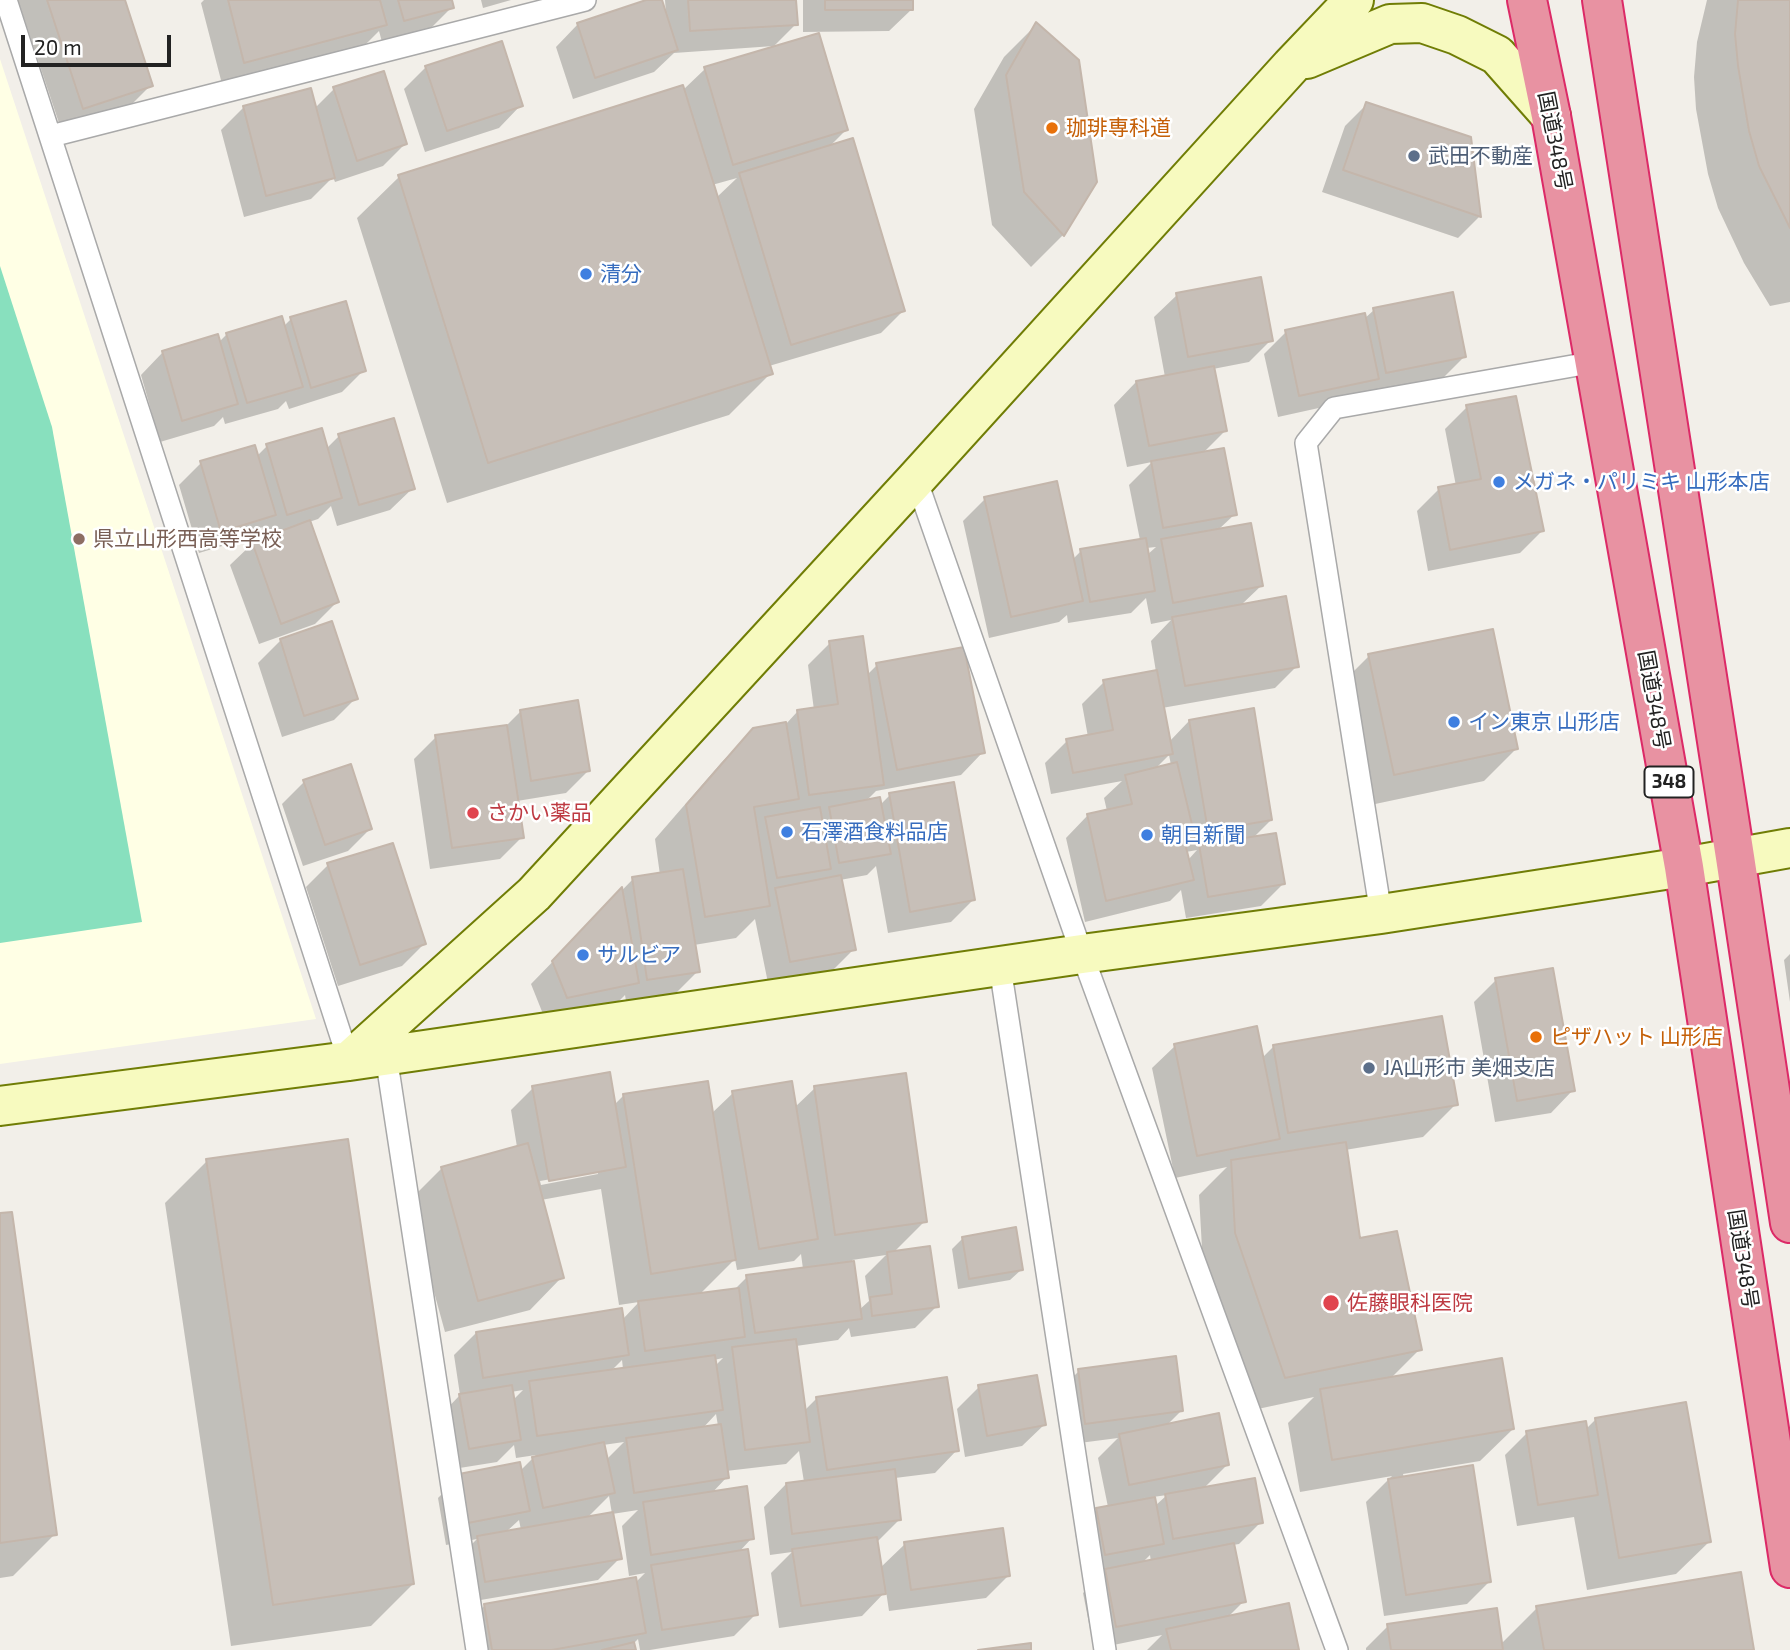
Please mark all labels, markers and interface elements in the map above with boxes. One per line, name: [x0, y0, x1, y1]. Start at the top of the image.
scale bar: [24, 21, 175, 65]
text: 20 m: [34, 34, 82, 59]
street label: 国道348号: [1533, 89, 1577, 193]
place label: 珈琲専科道: [1066, 115, 1171, 141]
marker: 珈琲専科道: [1044, 120, 1060, 136]
place label: 武田不動産: [1428, 143, 1533, 169]
marker: 武田不動産: [1406, 148, 1422, 164]
place label: 清分: [600, 261, 642, 287]
marker: 清分: [578, 266, 594, 282]
place label: メガネ・パリミキ 山形本店: [1513, 469, 1770, 495]
marker: メガネ・パリミキ 山形本店: [1491, 474, 1507, 490]
place label: 県立山形西高等学校: [93, 526, 282, 552]
marker: 県立山形西高等学校: [71, 531, 87, 547]
street label: 国道348号: [1633, 648, 1675, 752]
place label: イン東京 山形店: [1468, 709, 1620, 735]
marker: イン東京 山形店: [1446, 714, 1462, 730]
road number: 348: [1644, 766, 1694, 797]
place label: さかい薬品: [487, 800, 592, 826]
marker: さかい薬品: [465, 805, 481, 821]
place label: 石澤酒食料品店: [801, 819, 948, 845]
place label: 朝日新聞: [1161, 822, 1245, 848]
marker: 石澤酒食料品店: [779, 824, 795, 840]
marker: 朝日新聞: [1139, 827, 1155, 843]
place label: サルビア: [597, 942, 681, 968]
marker: サルビア: [575, 947, 591, 963]
place label: ピザハット 山形店: [1550, 1024, 1723, 1050]
marker: ピザハット 山形店: [1528, 1029, 1544, 1045]
place label: JA山形市 美畑支店: [1383, 1055, 1555, 1081]
marker: JA山形市 美畑支店: [1361, 1060, 1377, 1076]
street label: 国道348号: [1723, 1207, 1763, 1311]
place label: 佐藤眼科医院: [1347, 1290, 1473, 1316]
marker: 佐藤眼科医院: [1321, 1293, 1341, 1313]

